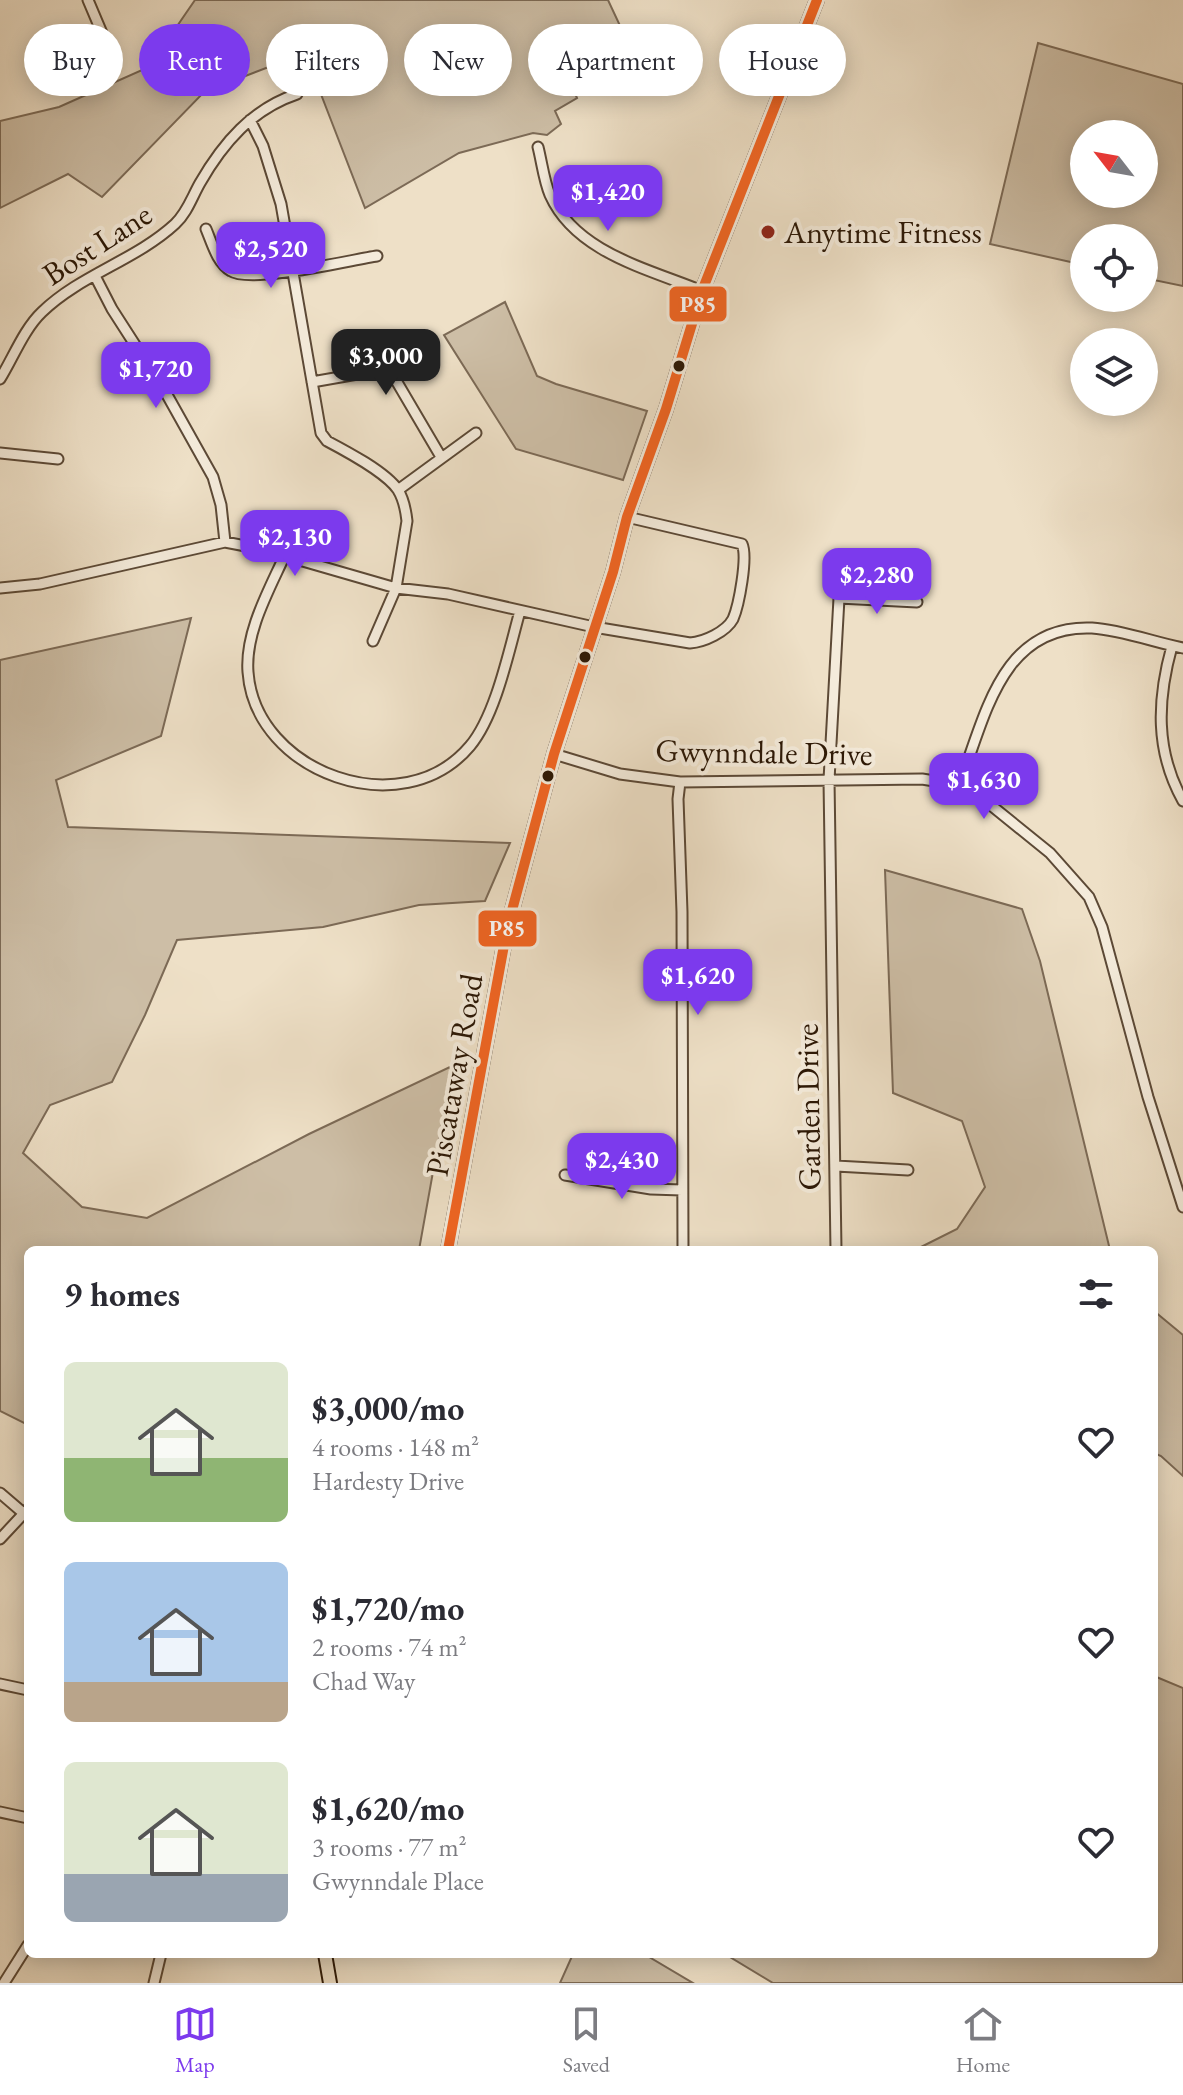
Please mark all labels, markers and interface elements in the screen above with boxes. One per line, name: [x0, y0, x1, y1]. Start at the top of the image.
chip: Buy: [24, 24, 123, 96]
chip: Rent: [139, 24, 250, 96]
chip: Filters: [266, 24, 388, 96]
chip: New: [404, 24, 512, 96]
chip: Apartment: [528, 24, 703, 96]
chip: House: [719, 24, 846, 96]
north arrow: [1070, 120, 1158, 208]
map controls: [1070, 120, 1158, 416]
pin: $1,420: [543, 165, 673, 233]
text: $1,420: [571, 174, 645, 208]
street label: Bost Lane: [34, 193, 160, 295]
place label: Anytime Fitness: [783, 211, 982, 253]
pin: $2,520: [206, 222, 336, 290]
marker: Anytime Fitness: [759, 223, 777, 241]
button: locate: [1070, 224, 1158, 312]
text: $2,520: [234, 231, 308, 265]
line badge: P85: [668, 285, 728, 323]
text: P85: [680, 290, 716, 319]
button: layers: [1070, 328, 1158, 416]
pin: $3,000: [321, 329, 451, 397]
text: $3,000: [349, 338, 423, 372]
pin: $1,720: [91, 342, 221, 410]
text: $1,720: [119, 351, 193, 385]
unlabelled marker: [671, 358, 687, 374]
pin: $2,130: [230, 510, 360, 578]
text: $2,130: [258, 519, 332, 553]
pin: $2,280: [812, 548, 942, 616]
text: $2,280: [840, 557, 914, 591]
unlabelled marker: [577, 649, 593, 665]
street label: Gwynndale Drive: [655, 729, 873, 775]
pin: $1,630: [919, 753, 1049, 821]
text: $1,630: [947, 762, 1021, 796]
unlabelled marker: [540, 768, 556, 784]
line badge: P85: [477, 909, 538, 948]
text: P85: [489, 914, 525, 943]
pin: $1,620: [633, 949, 763, 1017]
text: $1,620: [661, 958, 735, 992]
street label: Piscataway Road: [416, 970, 493, 1179]
street label: Garden Drive: [786, 1023, 830, 1191]
pin: $2,430: [557, 1133, 687, 1201]
text: $2,430: [585, 1142, 659, 1176]
text: 9 homes: [64, 1272, 180, 1316]
icon: filters: [1074, 1272, 1118, 1316]
text: $3,000/mo: [312, 1386, 464, 1430]
icon: home: [128, 1394, 224, 1490]
icon: heart: [1074, 1420, 1118, 1464]
text: 4 rooms · 148 m²: [312, 1430, 479, 1464]
text: Hardesty Drive: [312, 1464, 464, 1498]
text: $1,720/mo: [312, 1586, 464, 1630]
icon: home: [128, 1594, 224, 1690]
icon: heart: [1074, 1620, 1118, 1664]
text: 2 rooms · 74 m²: [312, 1630, 467, 1664]
text: Chad Way: [312, 1664, 415, 1698]
text: $1,620/mo: [312, 1786, 464, 1830]
icon: home: [128, 1794, 224, 1890]
icon: heart: [1074, 1820, 1118, 1864]
text: 3 rooms · 77 m²: [312, 1830, 467, 1864]
text: Gwynndale Place: [312, 1864, 484, 1898]
tab: Map: [173, 2002, 217, 2079]
tab: Saved: [563, 2002, 610, 2079]
tab: Home: [956, 2002, 1010, 2079]

